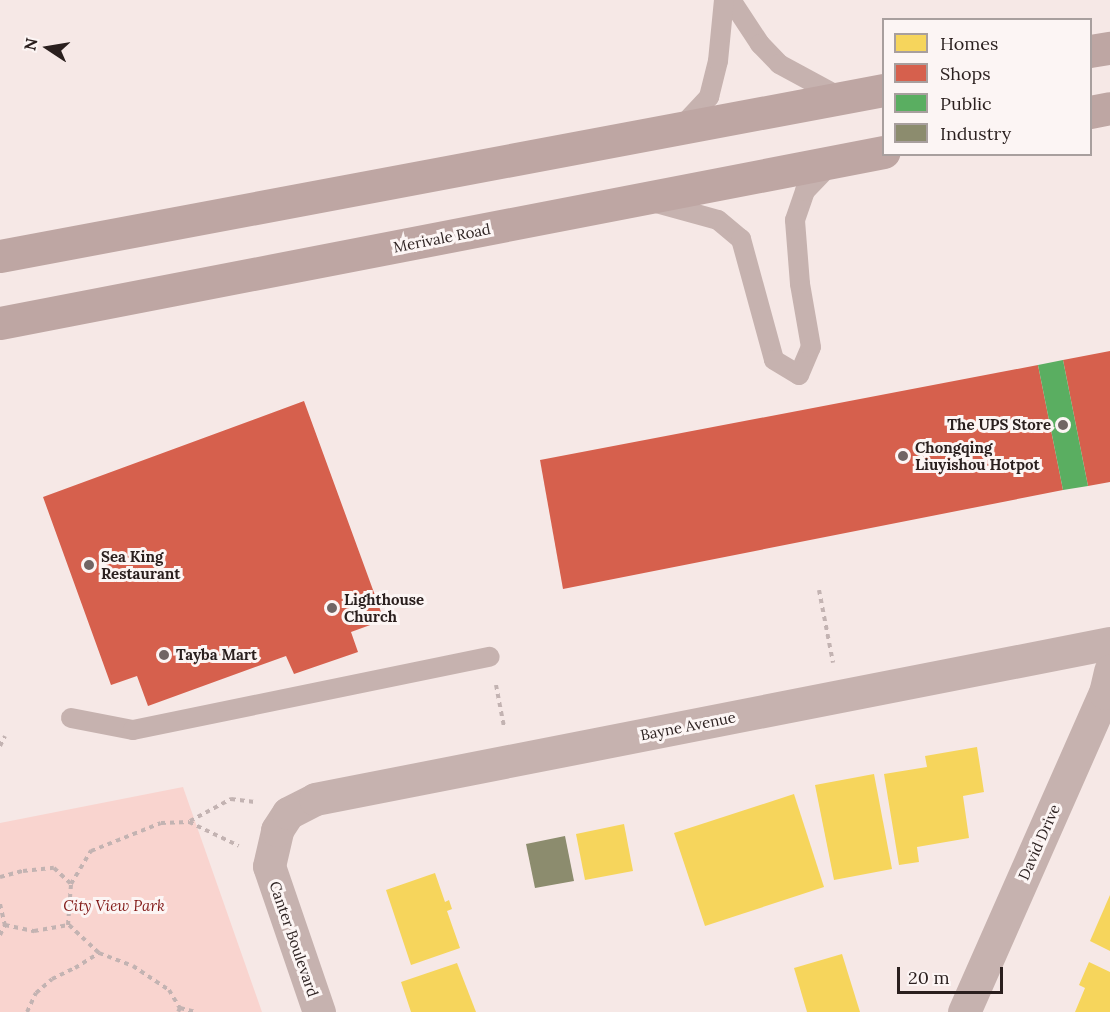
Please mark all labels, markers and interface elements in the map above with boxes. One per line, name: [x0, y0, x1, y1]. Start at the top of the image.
north arrow: [18, 18, 78, 78]
legend: [882, 18, 1092, 156]
text: Homes: [940, 32, 998, 55]
text: N: [19, 36, 41, 52]
text: Shops: [940, 62, 991, 85]
text: Public: [940, 92, 992, 115]
text: Industry: [940, 122, 1011, 145]
street label: Merivale Road: [392, 220, 492, 256]
place label: The UPS Store: [947, 416, 1051, 434]
marker: The UPS Store: [1056, 418, 1070, 432]
place label: Chongqing Liuyishou Hotpot: [915, 438, 1040, 473]
marker: Chongqing Liuyishou Hotpot: [896, 449, 910, 463]
place label: Sea King Restaurant: [101, 547, 180, 582]
marker: Sea King Restaurant: [82, 558, 96, 572]
place label: Lighthouse Church: [344, 590, 424, 625]
marker: Lighthouse Church: [325, 601, 339, 615]
place label: Tayba Mart: [176, 646, 257, 664]
marker: Tayba Mart: [157, 648, 171, 662]
street label: Bayne Avenue: [639, 708, 737, 744]
street label: David Drive: [1014, 801, 1064, 883]
street label: Canter Boulevard: [266, 879, 322, 999]
park label: City View Park: [63, 897, 165, 915]
scale bar: [900, 955, 1006, 993]
text: 20 m: [908, 966, 950, 989]

